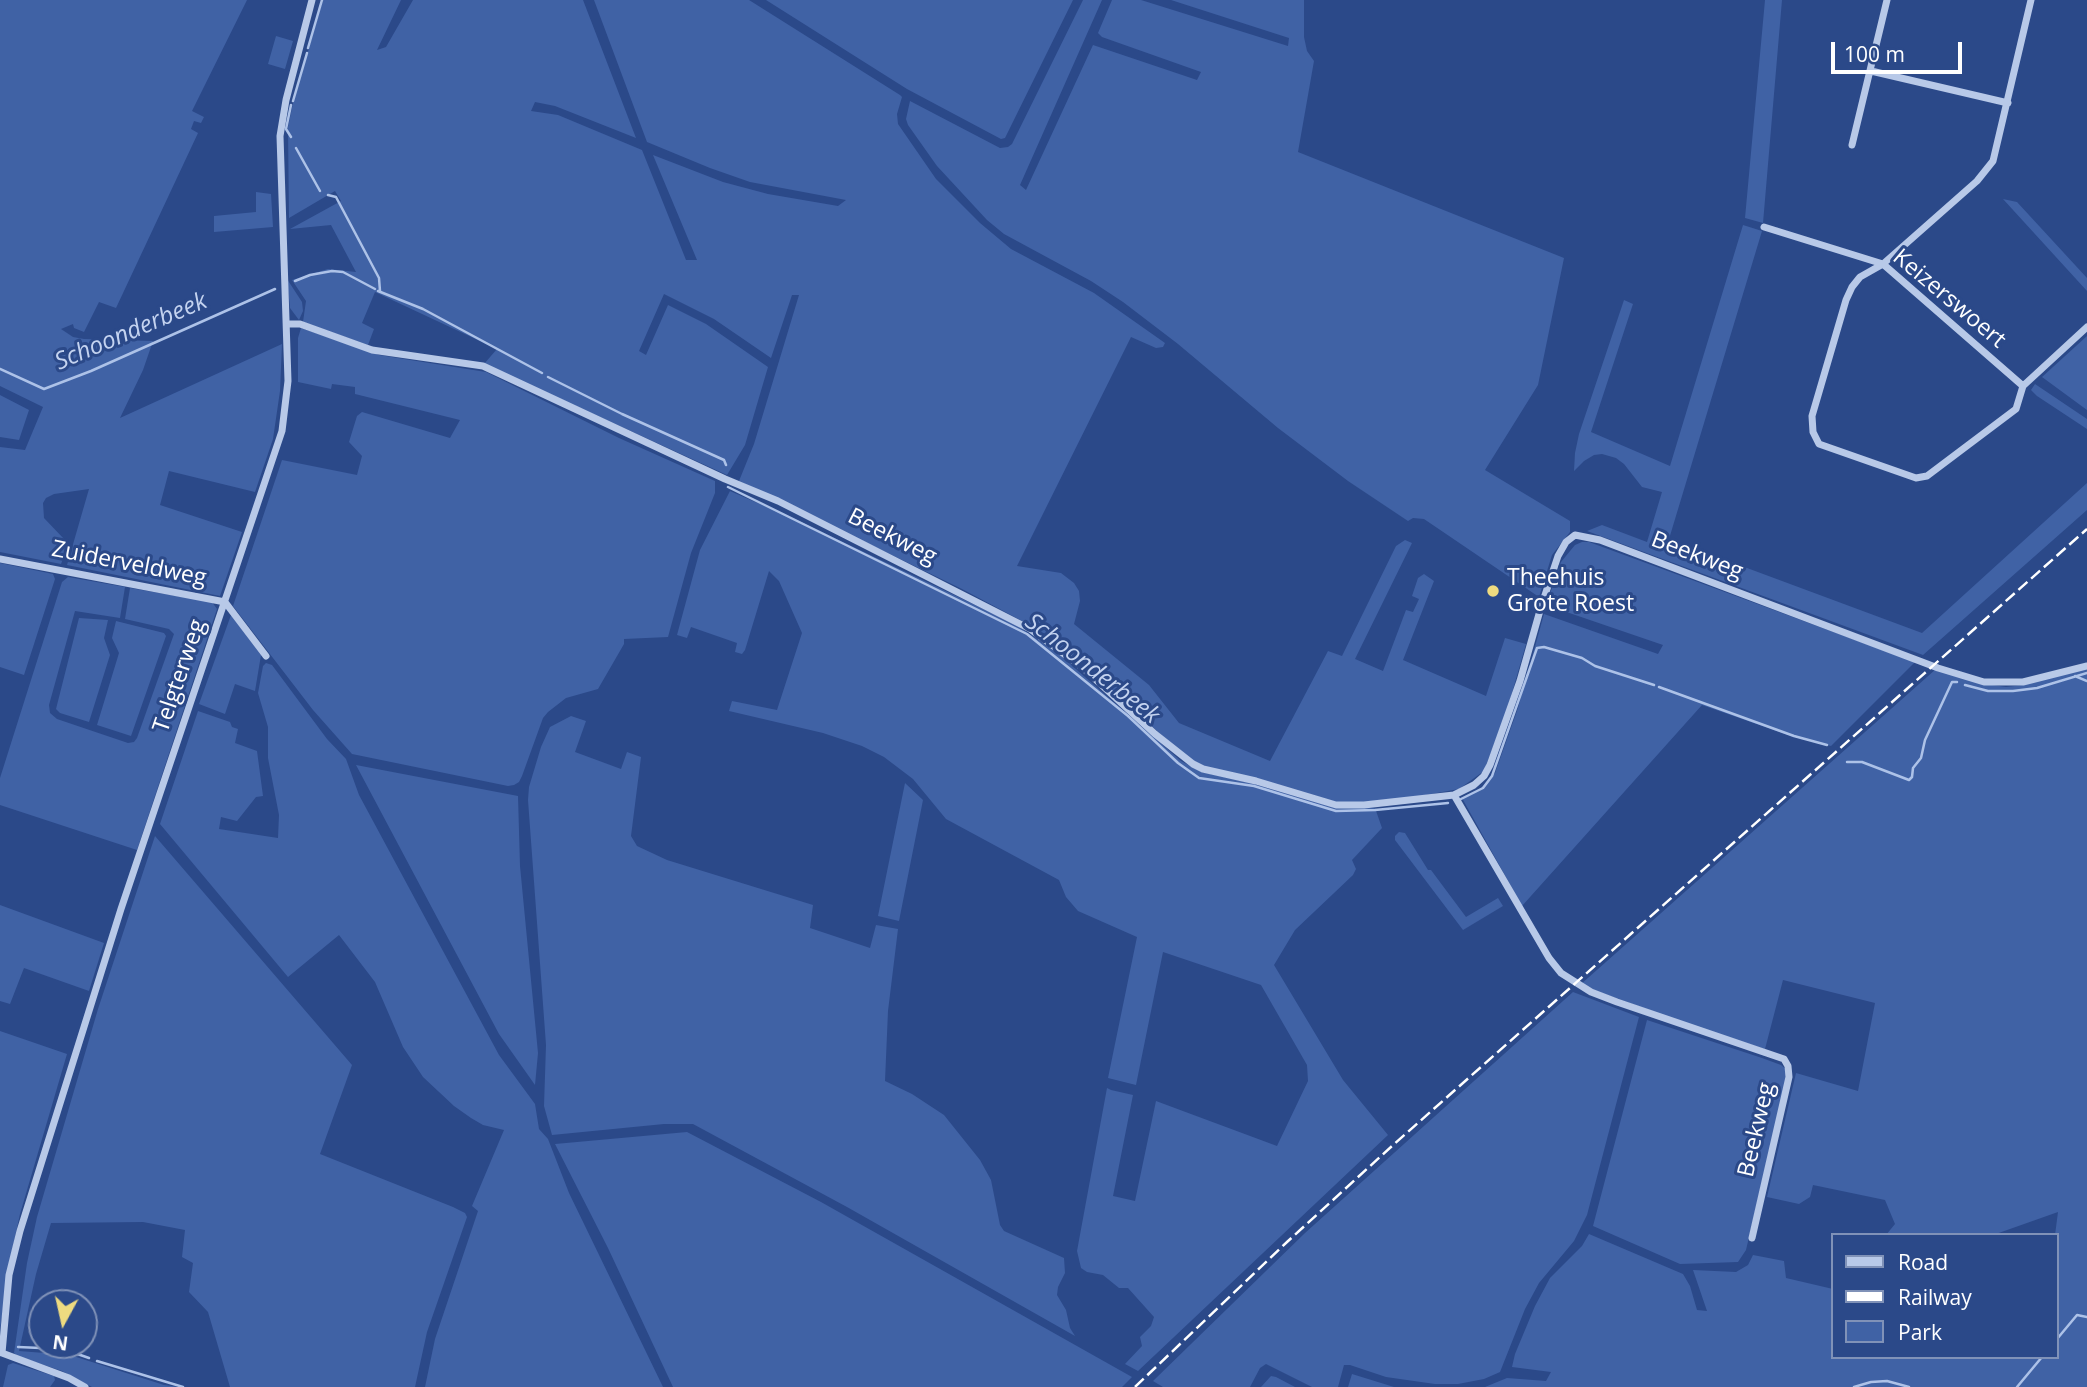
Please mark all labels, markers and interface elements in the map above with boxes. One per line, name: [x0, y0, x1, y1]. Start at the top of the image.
scale bar: [1835, 28, 1966, 72]
text: 100 m: [1844, 40, 1905, 68]
street label: Keizerswoert: [1887, 244, 2011, 354]
water label: Schoonderbeek: [51, 287, 211, 377]
street label: Beekweg: [843, 503, 941, 571]
street label: Beekweg: [1647, 526, 1747, 586]
street label: Zuiderveldweg: [49, 535, 209, 593]
place label: Theehuis Grote Roest: [1507, 564, 1634, 618]
marker: Theehuis Grote Roest: [1485, 583, 1501, 599]
water label: Schoonderbeek: [1019, 608, 1165, 730]
street label: Telgterweg: [148, 616, 212, 736]
street label: Beekweg: [1733, 1080, 1781, 1180]
legend: [1832, 1233, 2059, 1359]
text: Road: [1898, 1248, 1948, 1276]
text: Railway: [1898, 1283, 1972, 1311]
north arrow: [28, 1289, 98, 1359]
text: Park: [1898, 1318, 1942, 1346]
text: N: [51, 1329, 70, 1357]

